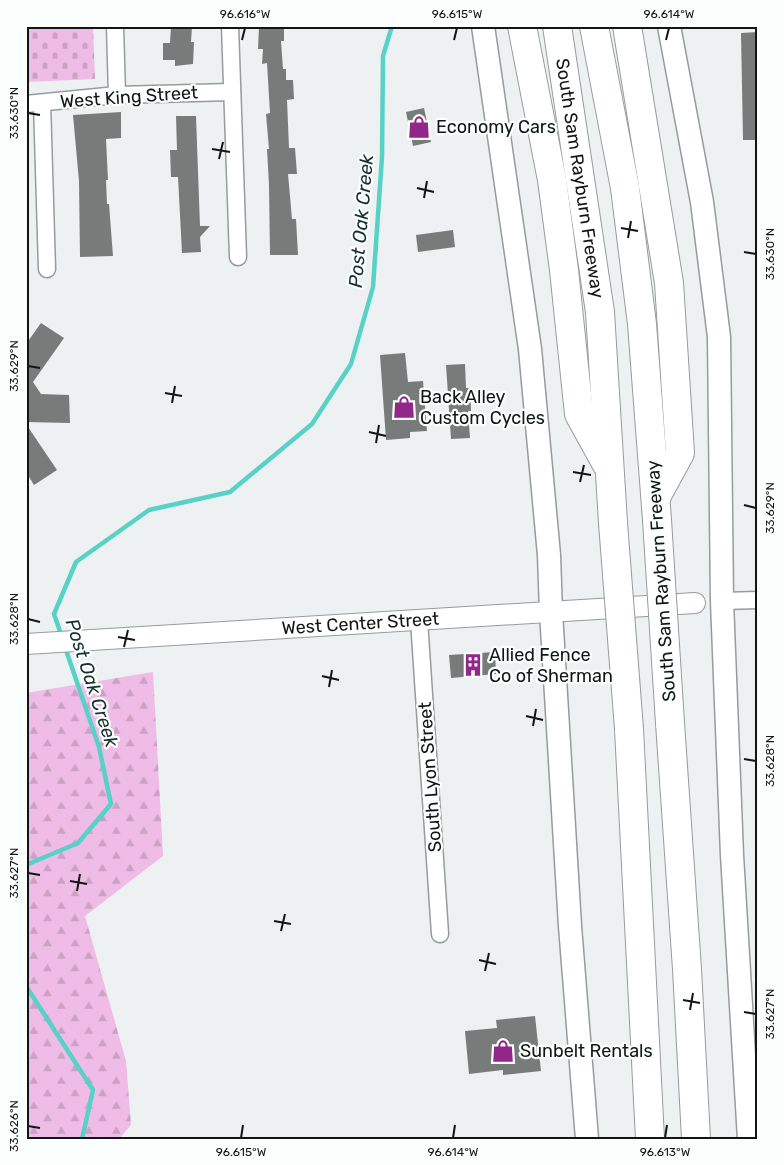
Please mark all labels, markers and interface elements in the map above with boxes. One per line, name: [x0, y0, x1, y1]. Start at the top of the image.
text: 96.616°W: [220, 7, 271, 21]
text: 96.615°W: [432, 7, 483, 21]
text: 96.614°W: [644, 7, 695, 21]
street label: South Sam Rayburn Freeway: [551, 57, 609, 300]
street label: West King Street: [59, 81, 199, 113]
text: 33.630°N: [7, 87, 21, 139]
shop icon: Economy Cars: [406, 114, 432, 140]
place label: Economy Cars: [436, 116, 556, 138]
water label: Post Oak Creek: [344, 153, 378, 289]
text: 33.630°N: [763, 228, 777, 280]
text: 33.629°N: [7, 340, 21, 392]
place label: Back Alley Custom Cycles: [420, 386, 545, 429]
shop icon: Back Alley Custom Cycles: [391, 394, 417, 420]
street label: South Sam Rayburn Freeway: [642, 459, 680, 703]
text: 33.629°N: [763, 482, 777, 534]
text: 33.628°N: [7, 593, 21, 645]
street label: West Center Street: [281, 608, 440, 639]
water label: Post Oak Creek: [60, 616, 124, 750]
place label: Allied Fence Co of Sherman: [489, 644, 613, 687]
building icon: Allied Fence Co of Sherman: [460, 652, 486, 678]
street label: South Lyon Street: [414, 701, 446, 853]
text: 33.628°N: [763, 735, 777, 787]
text: 33.627°N: [7, 848, 21, 898]
text: 33.627°N: [763, 989, 777, 1039]
shop icon: Sunbelt Rentals: [490, 1038, 516, 1064]
place label: Sunbelt Rentals: [520, 1040, 653, 1062]
text: 33.626°N: [7, 1100, 21, 1152]
text: 96.615°W: [216, 1145, 267, 1159]
text: 96.614°W: [428, 1145, 479, 1159]
text: 96.613°W: [640, 1145, 691, 1159]

